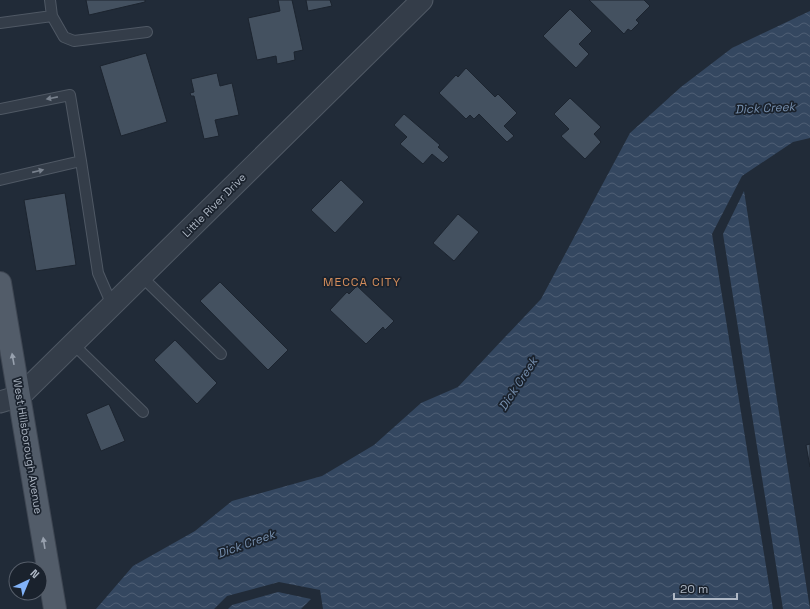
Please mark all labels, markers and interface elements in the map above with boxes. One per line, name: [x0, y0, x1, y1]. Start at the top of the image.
one-way arrow: [46, 96, 58, 102]
water label: Dick Creek: [734, 98, 797, 118]
one-way arrow: [32, 168, 44, 174]
street label: Little River Drive: [179, 170, 249, 240]
district label: MECCA CITY: [323, 274, 401, 290]
one-way arrow: [10, 353, 16, 366]
water label: Dick Creek: [495, 353, 542, 414]
street label: West Hillsborough Avenue: [10, 377, 46, 515]
water label: Dick Creek: [215, 526, 279, 562]
one-way arrow: [41, 537, 47, 549]
north arrow: [8, 561, 48, 601]
text: N: [27, 566, 42, 581]
scale bar: [674, 575, 737, 601]
text: 20 m: [680, 581, 708, 597]

